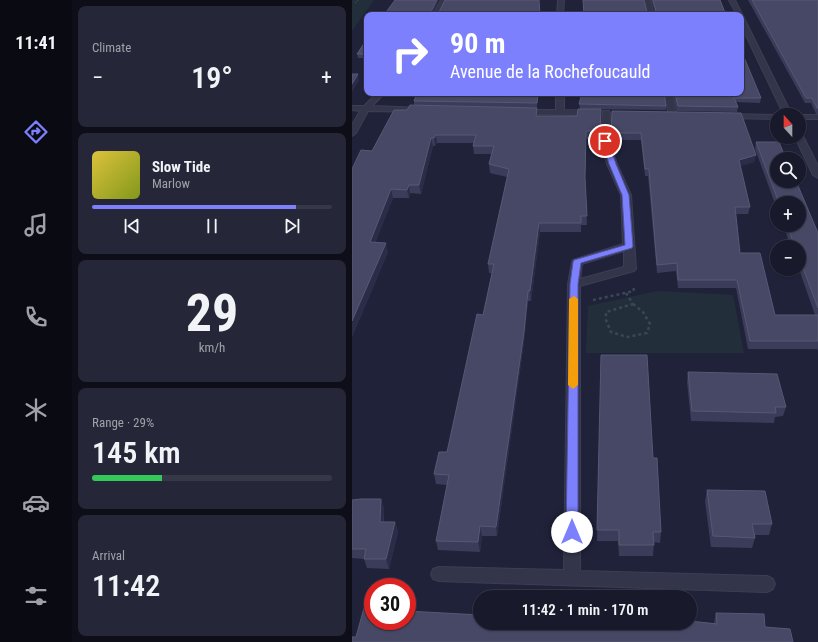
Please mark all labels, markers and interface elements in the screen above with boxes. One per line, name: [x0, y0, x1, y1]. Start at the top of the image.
text: 90 m: [450, 27, 506, 60]
icon: right: [384, 28, 436, 80]
text: 11:41: [15, 32, 57, 53]
text: Climate: [92, 40, 131, 55]
text: 19°: [191, 60, 233, 95]
text: Avenue de la Rochefoucauld: [450, 61, 651, 82]
text: −: [92, 65, 103, 90]
text: +: [321, 65, 332, 90]
north arrow: [770, 108, 806, 144]
map controls: [770, 108, 806, 276]
icon: directions: [22, 118, 50, 146]
pin: [588, 124, 622, 158]
icon: arrive: [594, 130, 616, 152]
button: search: [770, 152, 806, 188]
text: Slow Tide: [152, 158, 210, 176]
text: Marlow: [152, 176, 190, 191]
button: +: [770, 196, 806, 232]
icon: music: [22, 211, 50, 239]
icon: previous: [121, 215, 143, 237]
icon: pause: [201, 215, 223, 237]
icon: next: [281, 215, 303, 237]
button: −: [770, 240, 806, 276]
text: 29: [186, 283, 238, 344]
icon: phone: [22, 303, 50, 331]
text: km/h: [199, 340, 225, 355]
icon: climate: [22, 396, 50, 424]
text: Range · 29%: [92, 415, 154, 430]
text: 145 km: [92, 435, 181, 470]
icon: car: [22, 489, 50, 517]
position arrow: [551, 511, 593, 553]
text: Arrival: [92, 548, 125, 563]
text: 11:42: [92, 568, 160, 603]
speed limit sign: 30: [364, 578, 416, 630]
icon: filters: [22, 582, 50, 610]
text: 11:42 · 1 min · 170 m: [522, 601, 648, 619]

